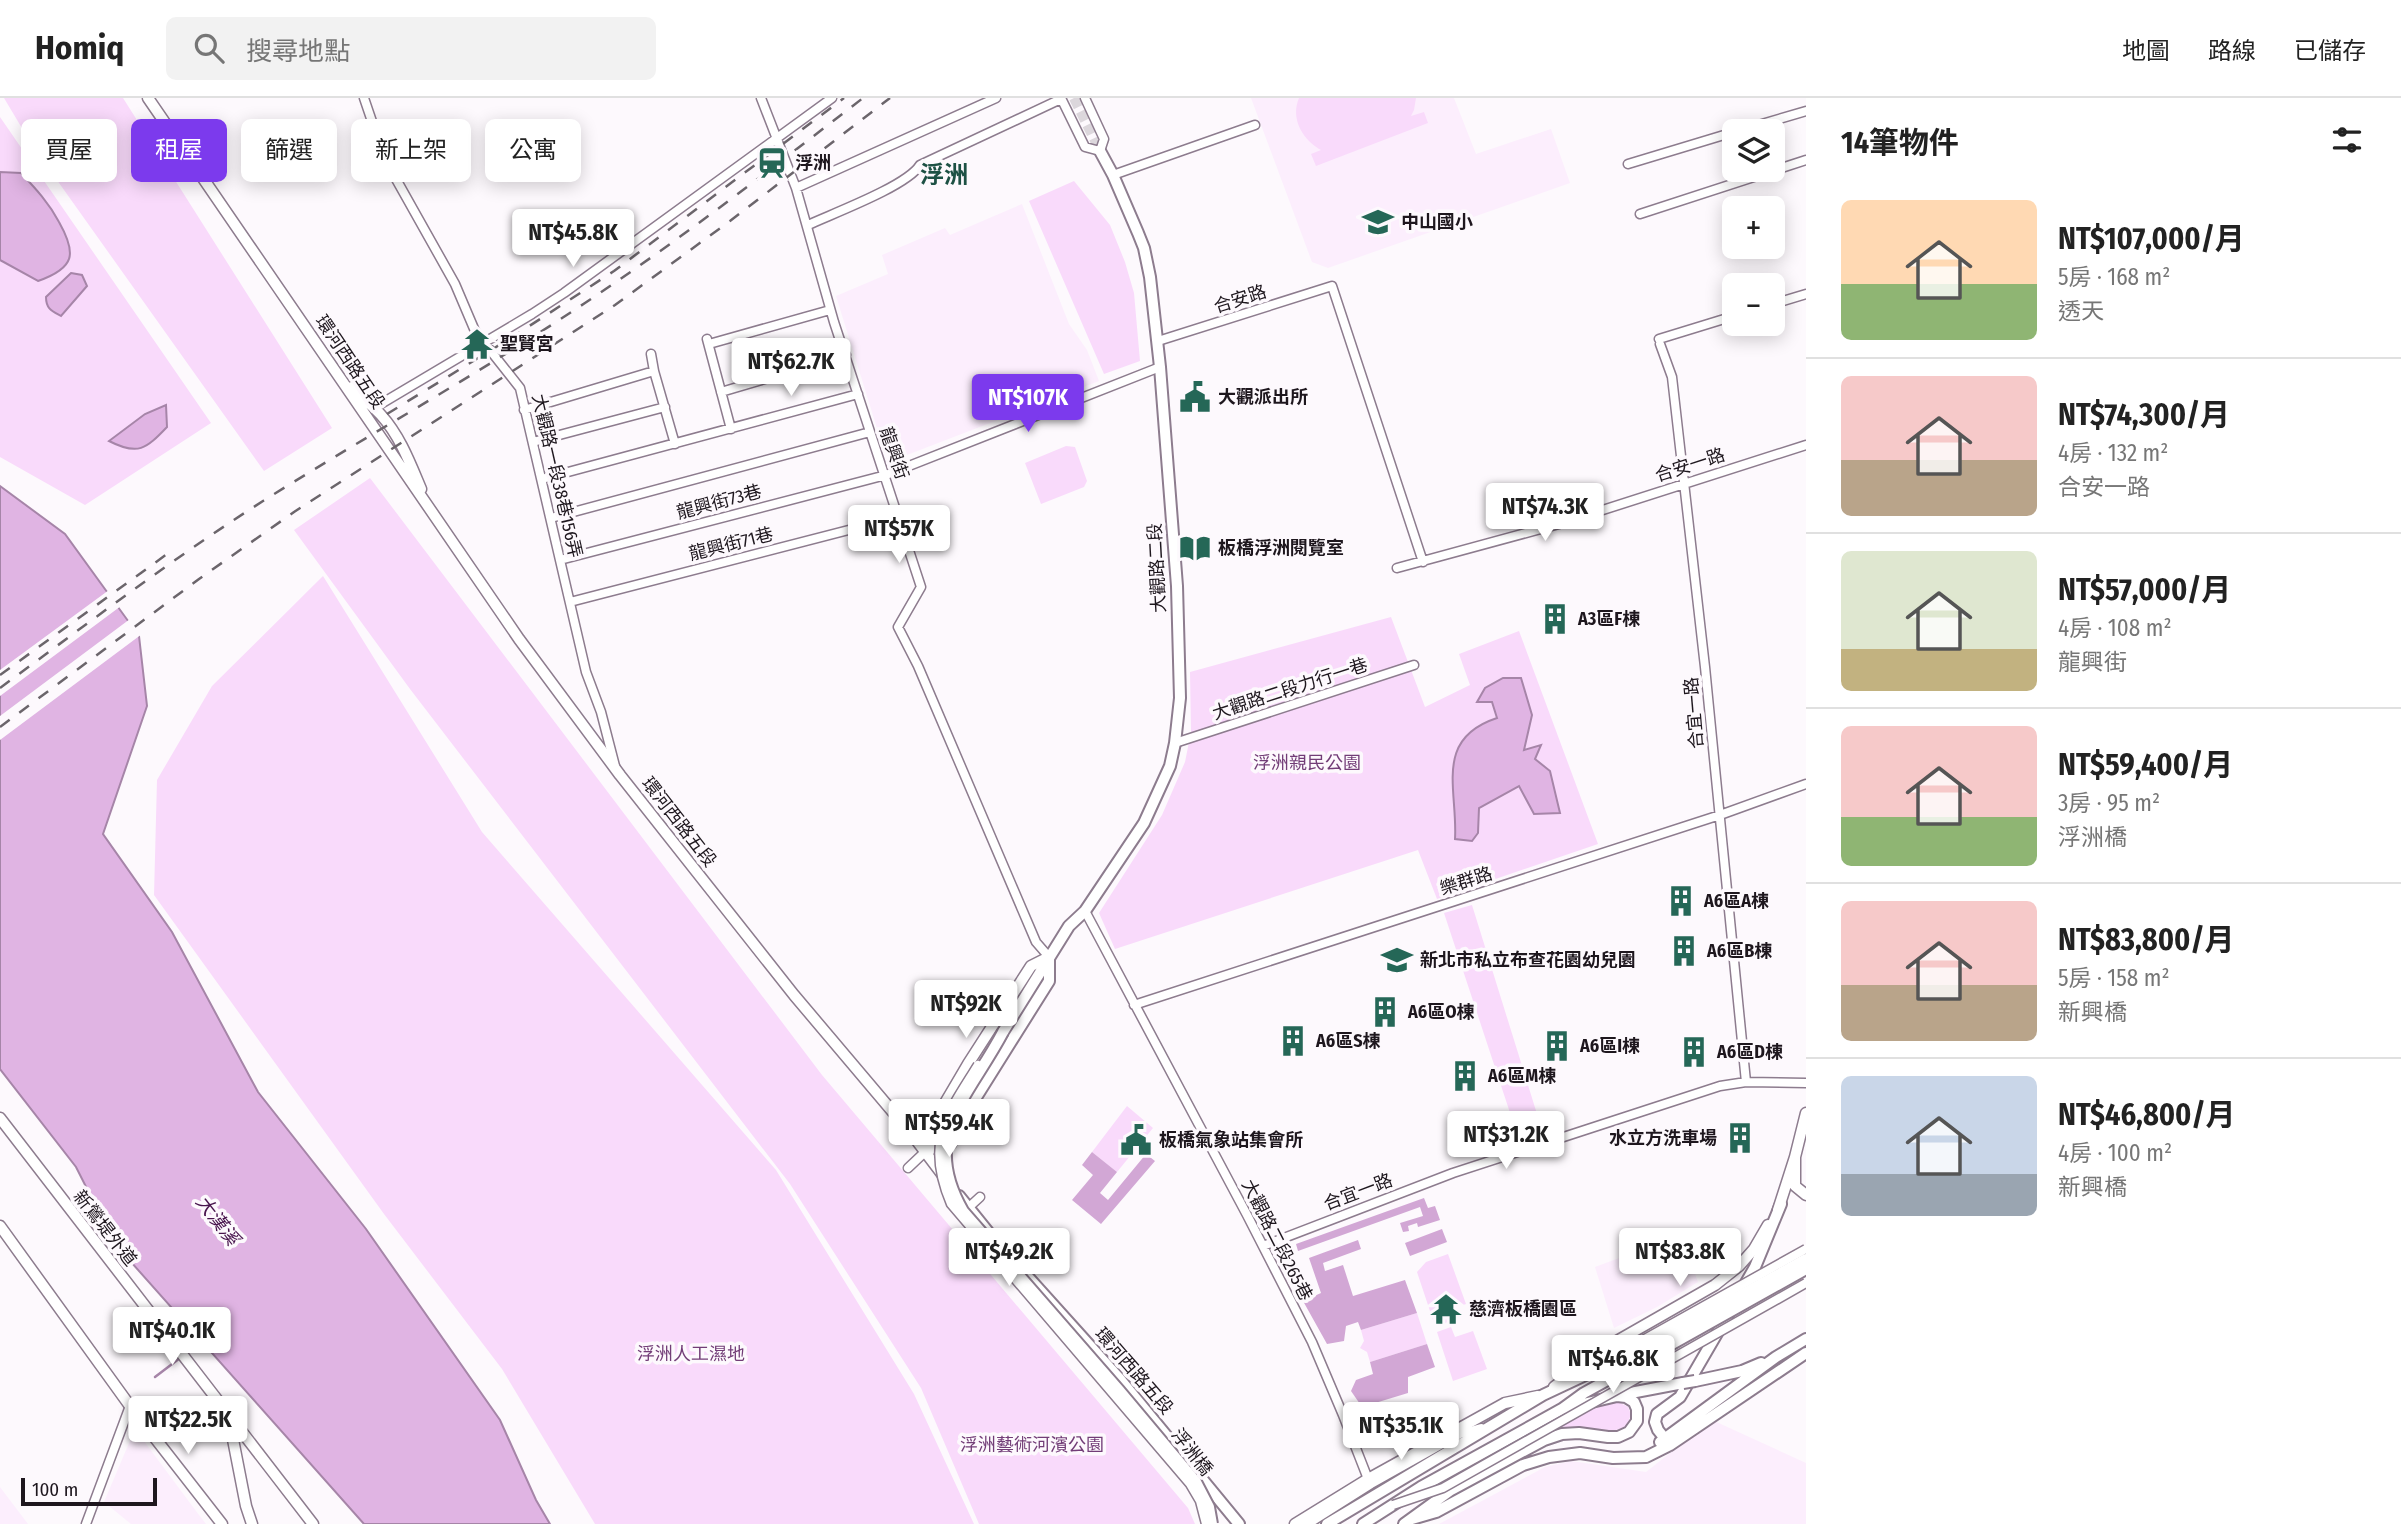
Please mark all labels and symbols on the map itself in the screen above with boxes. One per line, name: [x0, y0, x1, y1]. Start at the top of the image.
station icon: 浮洲: [755, 146, 789, 180]
place label: 浮洲: [795, 152, 831, 174]
district label: 浮洲: [920, 161, 968, 189]
school or university icon: 中山國小: [1361, 205, 1395, 239]
pin: NT$45.8K: [501, 209, 645, 269]
place label: 中山國小: [1401, 211, 1473, 233]
street label: 合安路: [1211, 280, 1269, 318]
street label: 環河西路五段: [311, 311, 389, 413]
temple icon: 聖賢宮: [460, 327, 494, 361]
place label: 聖賢宮: [500, 333, 554, 355]
pin: NT$62.7K: [719, 338, 863, 398]
pin: NT$107K: [963, 374, 1093, 434]
public building icon: 大觀派出所: [1178, 380, 1212, 414]
place label: 大觀派出所: [1218, 386, 1308, 408]
street label: 大觀路一段38巷156弄: [527, 392, 587, 560]
street label: 龍興街: [875, 424, 913, 482]
street label: 合安一路: [1652, 443, 1728, 487]
street label: 龍興街73巷: [674, 480, 764, 524]
pin: NT$74.3K: [1473, 484, 1617, 543]
pin: NT$57K: [842, 505, 956, 565]
street label: 大觀路二段: [1144, 522, 1170, 614]
street label: 龍興街71巷: [687, 523, 775, 565]
library icon: 板橋浮洲閱覽室: [1178, 531, 1212, 565]
place label: 板橋浮洲閱覽室: [1218, 537, 1344, 559]
building icon: A3區F棟: [1538, 602, 1572, 636]
place label: A3區F棟: [1577, 608, 1640, 630]
street label: 大觀路二段力行一巷: [1210, 654, 1370, 724]
street label: 合宜一路: [1680, 676, 1708, 750]
park label: 浮洲親民公園: [1253, 752, 1361, 774]
street label: 環河西路五段: [637, 773, 721, 871]
street label: 樂群路: [1437, 862, 1495, 900]
building icon: A6區A棟: [1664, 884, 1698, 918]
place label: A6區A棟: [1703, 890, 1769, 912]
building icon: A6區B棟: [1667, 934, 1701, 968]
place label: A6區B棟: [1706, 940, 1772, 962]
school or university icon: 新北市私立布查花園幼兒園: [1380, 943, 1414, 977]
place label: 新北市私立布查花園幼兒園: [1420, 949, 1636, 971]
pin: NT$92K: [909, 981, 1023, 1040]
building icon: A6區O棟: [1368, 995, 1402, 1029]
place label: A6區O棟: [1407, 1001, 1475, 1023]
building icon: A6區S棟: [1276, 1024, 1310, 1058]
building icon: A6區I棟: [1540, 1029, 1574, 1063]
place label: A6區S棟: [1315, 1030, 1381, 1052]
place label: A6區I棟: [1579, 1035, 1640, 1057]
building icon: A6區D棟: [1677, 1035, 1711, 1069]
place label: A6區D棟: [1716, 1041, 1783, 1063]
building icon: A6區M棟: [1448, 1059, 1482, 1093]
place label: A6區M棟: [1487, 1065, 1556, 1087]
pin: NT$59.4K: [877, 1100, 1021, 1159]
pin: NT$31.2K: [1434, 1112, 1578, 1171]
building icon: 水立方洗車場: [1723, 1121, 1757, 1155]
public building icon: 板橋氣象站集會所: [1119, 1123, 1153, 1157]
place label: 水立方洗車場: [1609, 1127, 1717, 1149]
place label: 板橋氣象站集會所: [1159, 1129, 1303, 1151]
street label: 合宜一路: [1320, 1169, 1396, 1215]
street label: 大觀路二段265巷: [1237, 1176, 1317, 1304]
street label: 新鶯堤外道: [69, 1186, 141, 1270]
water label: 大漢溪: [191, 1191, 246, 1252]
pin: NT$49.2K: [937, 1228, 1081, 1288]
pin: NT$83.8K: [1608, 1228, 1752, 1288]
temple icon: 慈濟板橋園區: [1429, 1292, 1463, 1326]
place label: 慈濟板橋園區: [1469, 1298, 1577, 1320]
pin: NT$40.1K: [100, 1308, 244, 1367]
street label: 環河西路五段: [1090, 1323, 1178, 1419]
pin: NT$46.8K: [1541, 1336, 1685, 1395]
park label: 浮洲人工濕地: [637, 1343, 745, 1365]
pin: NT$22.5K: [116, 1396, 260, 1456]
pin: NT$35.1K: [1329, 1402, 1473, 1462]
street label: 浮洲橋: [1167, 1424, 1217, 1480]
park label: 浮洲藝術河濱公園: [960, 1434, 1104, 1456]
scale bar: [21, 1475, 158, 1507]

